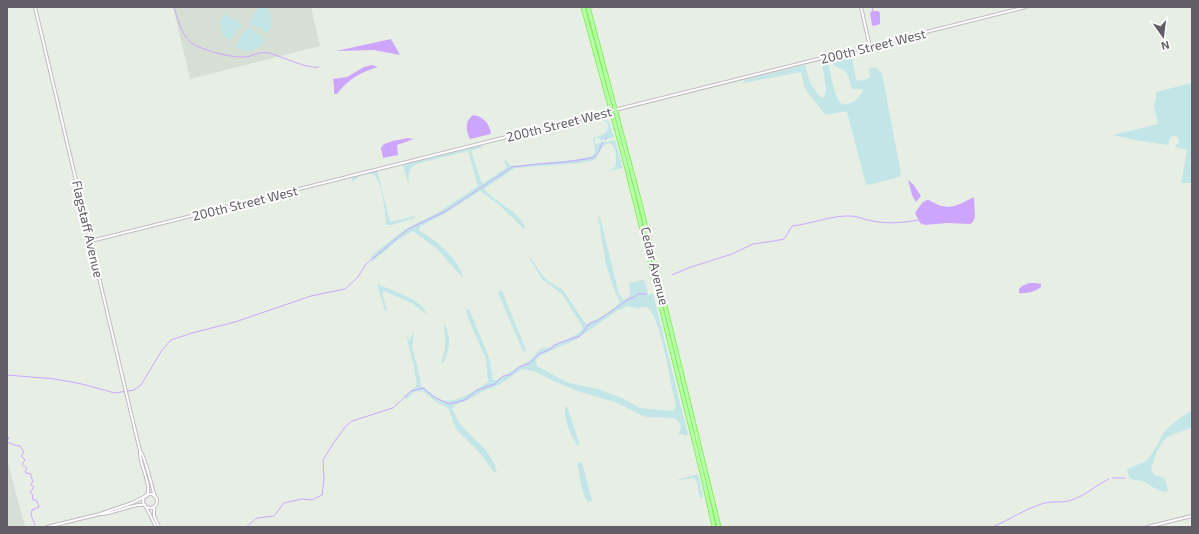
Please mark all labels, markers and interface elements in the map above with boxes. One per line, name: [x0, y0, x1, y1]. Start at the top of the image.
north arrow: [1143, 16, 1183, 56]
street label: 200th Street West: [819, 25, 927, 67]
text: N: [1160, 39, 1171, 53]
street label: 200th Street West: [505, 103, 613, 145]
street label: Flagstaff Avenue: [69, 179, 107, 279]
street label: 200th Street West: [191, 182, 299, 224]
street label: Cedar Avenue: [638, 225, 672, 307]

